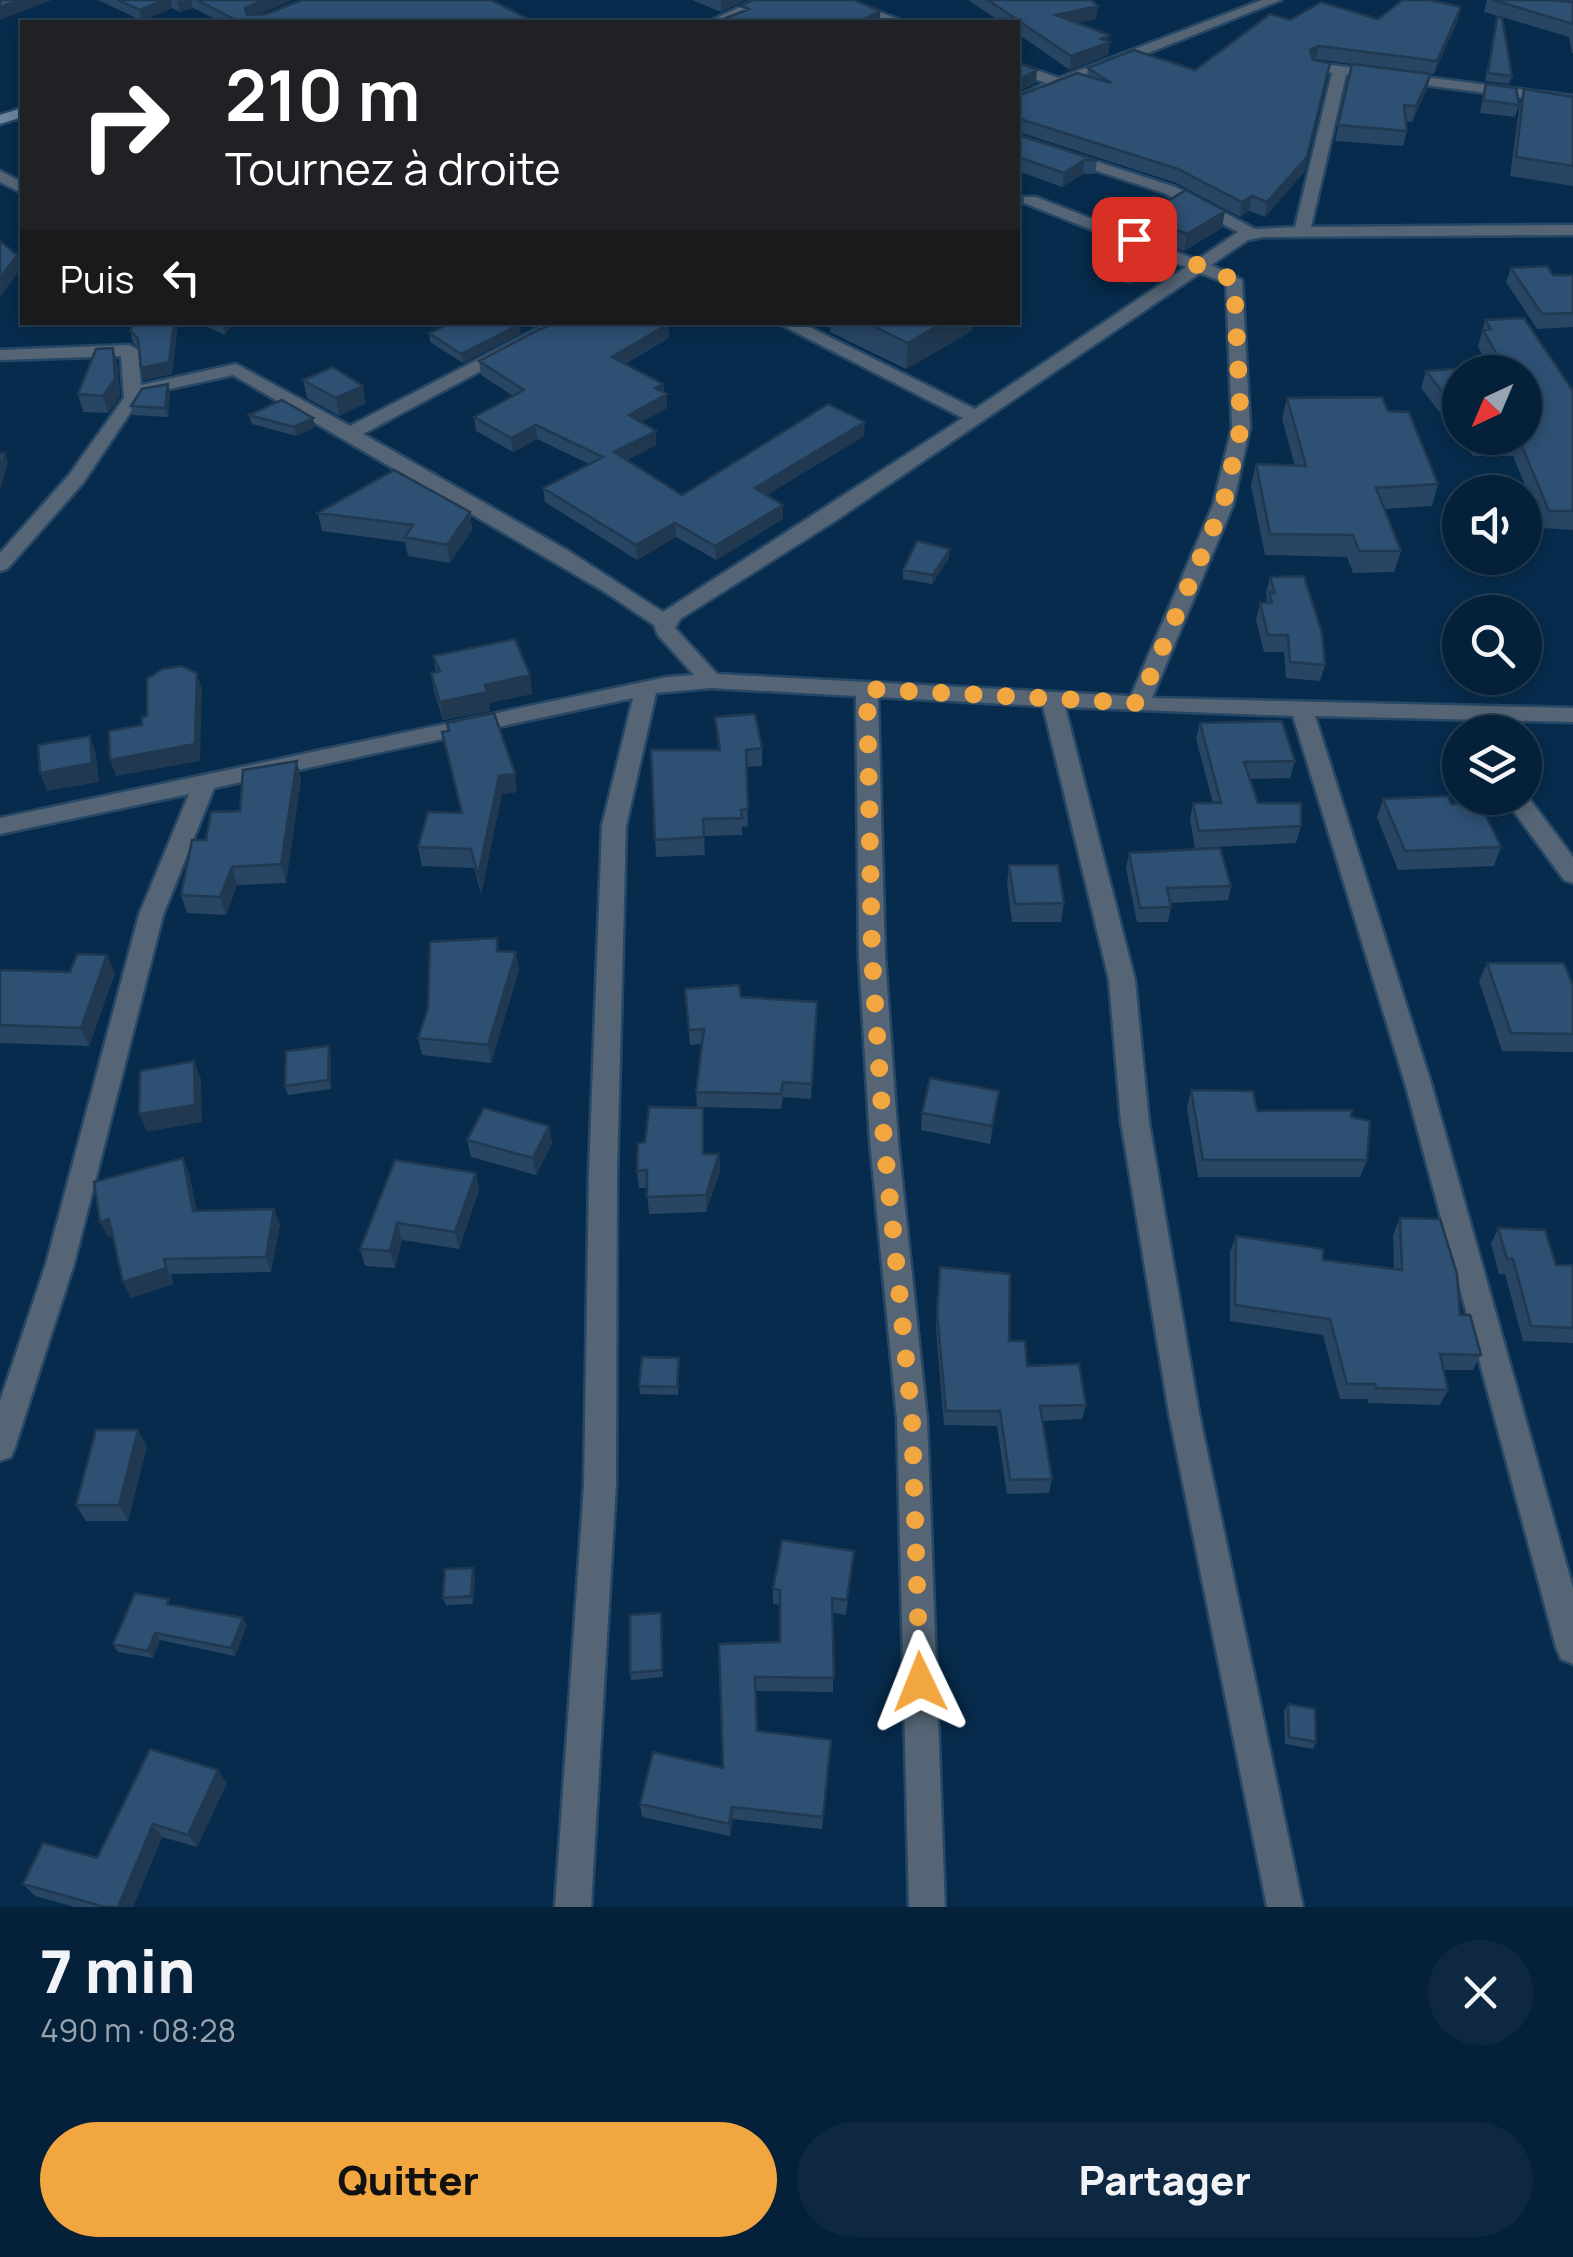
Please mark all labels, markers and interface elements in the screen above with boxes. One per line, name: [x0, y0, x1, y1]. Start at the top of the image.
text: 210 m: [225, 46, 420, 142]
icon: right: [60, 60, 190, 190]
text: Tournez à droite: [225, 137, 561, 199]
pin: [1092, 197, 1177, 282]
icon: arrive: [1107, 212, 1162, 267]
icon: left: [154, 250, 209, 305]
text: Puis: [60, 252, 134, 304]
north arrow: [1442, 355, 1542, 455]
map controls: [1442, 355, 1542, 815]
button: sound: [1442, 475, 1542, 575]
button: search: [1442, 595, 1542, 695]
button: layers: [1442, 715, 1542, 815]
position arrow: [868, 1630, 972, 1734]
text: 7 min: [40, 1929, 196, 2011]
button: close: [1428, 1940, 1533, 2045]
text: 490 m · 08:28: [40, 2008, 236, 2052]
button: Quitter: [40, 2122, 777, 2237]
button: Partager: [797, 2122, 1533, 2237]

